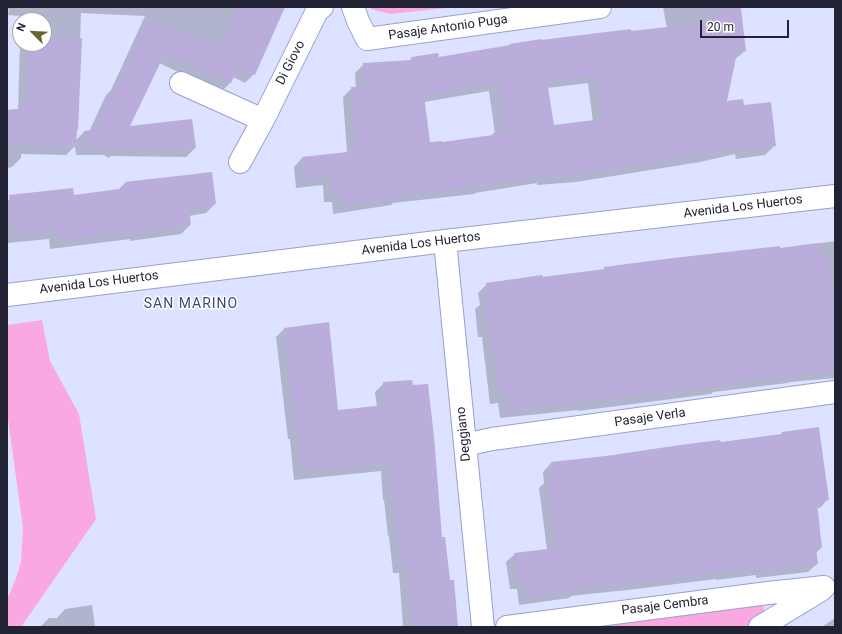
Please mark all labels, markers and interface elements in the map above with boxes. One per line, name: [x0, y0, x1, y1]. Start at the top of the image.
north arrow: [12, 12, 52, 52]
street label: Pasaje Antonio Puga: [387, 12, 509, 44]
scale bar: [702, 12, 791, 38]
text: 20 m: [707, 20, 734, 34]
text: N: [14, 21, 29, 34]
street label: Di Giovo: [273, 38, 309, 88]
street label: Avenida Los Huertos: [683, 192, 803, 222]
street label: Avenida Los Huertos: [361, 229, 481, 259]
street label: Avenida Los Huertos: [39, 268, 159, 298]
district label: SAN MARINO: [144, 296, 238, 312]
street label: Pasaje Verla: [613, 405, 687, 431]
street label: Deggiano: [453, 406, 475, 462]
street label: Pasaje Cembra: [621, 593, 709, 619]

